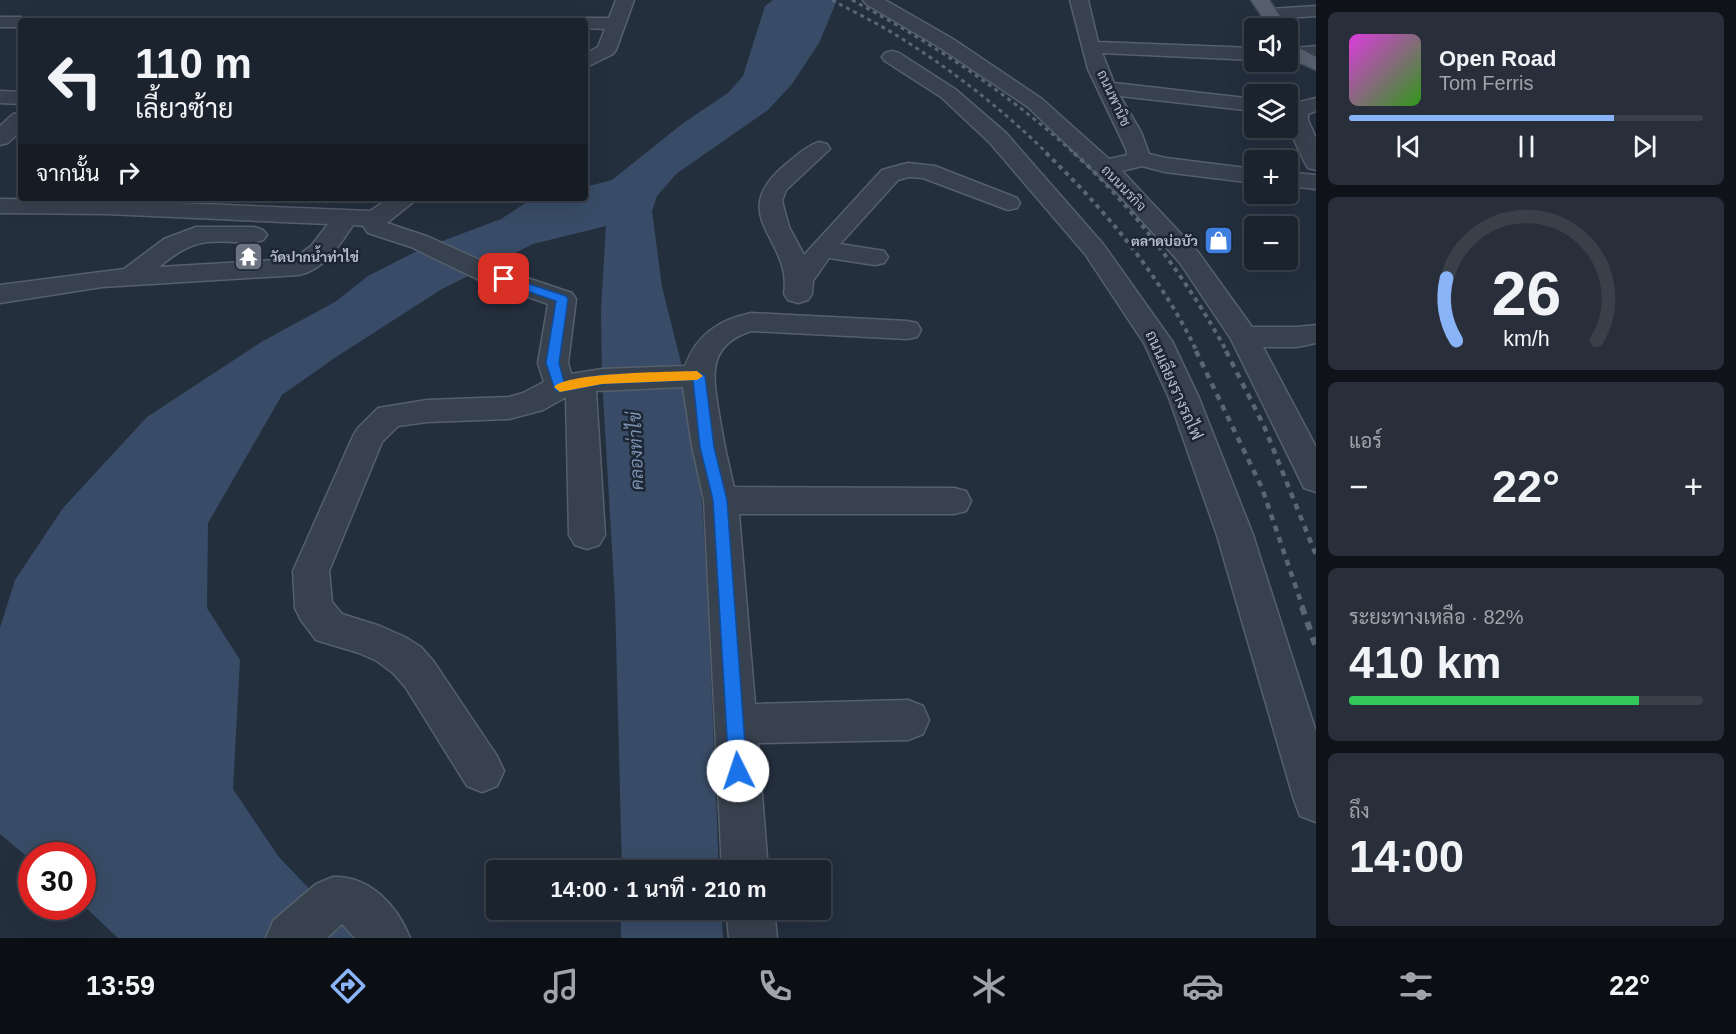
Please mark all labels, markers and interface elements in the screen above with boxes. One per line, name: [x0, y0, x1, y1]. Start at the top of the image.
map controls: [1244, 18, 1298, 270]
button: sound: [1244, 18, 1298, 72]
text: 110 m: [135, 40, 252, 87]
icon: left: [36, 42, 114, 120]
text: Open Road: [1439, 46, 1556, 71]
street label: ถนนพานิช: [1094, 67, 1134, 129]
text: Tom Ferris: [1439, 72, 1533, 94]
button: layers: [1244, 84, 1298, 138]
text: เลี้ยวซ้าย: [135, 94, 233, 124]
icon: previous: [1392, 130, 1425, 163]
icon: pause: [1510, 130, 1543, 163]
icon: next: [1628, 130, 1661, 163]
button: +: [1244, 150, 1298, 204]
icon: right: [112, 156, 145, 189]
text: จากนั้น: [36, 161, 100, 186]
street label: ถนนนรกิจ: [1098, 162, 1150, 214]
button: −: [1244, 216, 1298, 270]
shop icon: ตลาดบ่อบัว: [1203, 225, 1235, 257]
place label: ตลาดบ่อบัว: [1131, 233, 1198, 249]
temple icon: วัดปากน้ำท่าไข่: [233, 241, 265, 273]
place label: วัดปากน้ำท่าไข่: [270, 245, 359, 265]
pin: [478, 253, 529, 304]
text: 26: [1491, 259, 1561, 328]
icon: arrive: [487, 262, 520, 295]
street label: ถนนเลียงรางรถไฟ: [1142, 326, 1208, 442]
text: km/h: [1503, 327, 1549, 351]
water label: คลองท่าไข่: [622, 411, 647, 491]
text: แอร์: [1349, 430, 1382, 452]
text: 22°: [1492, 461, 1560, 512]
text: −: [1349, 468, 1368, 505]
text: +: [1684, 468, 1703, 505]
text: ระยะทางเหลือ · 82%: [1349, 606, 1523, 628]
text: 410 km: [1349, 637, 1502, 688]
position arrow: [706, 739, 770, 803]
text: ถึง: [1349, 800, 1370, 822]
text: 14:00: [1349, 831, 1464, 882]
speed limit sign: 30: [18, 842, 96, 920]
text: 14:00 · 1 นาที · 210 m: [550, 877, 767, 902]
icon: directions: [327, 965, 369, 1007]
icon: music: [540, 965, 582, 1007]
icon: phone: [754, 965, 796, 1007]
icon: climate: [968, 965, 1010, 1007]
icon: car: [1182, 965, 1224, 1007]
icon: filters: [1395, 965, 1437, 1007]
text: 13:59: [86, 971, 155, 1001]
text: 22°: [1609, 971, 1650, 1001]

